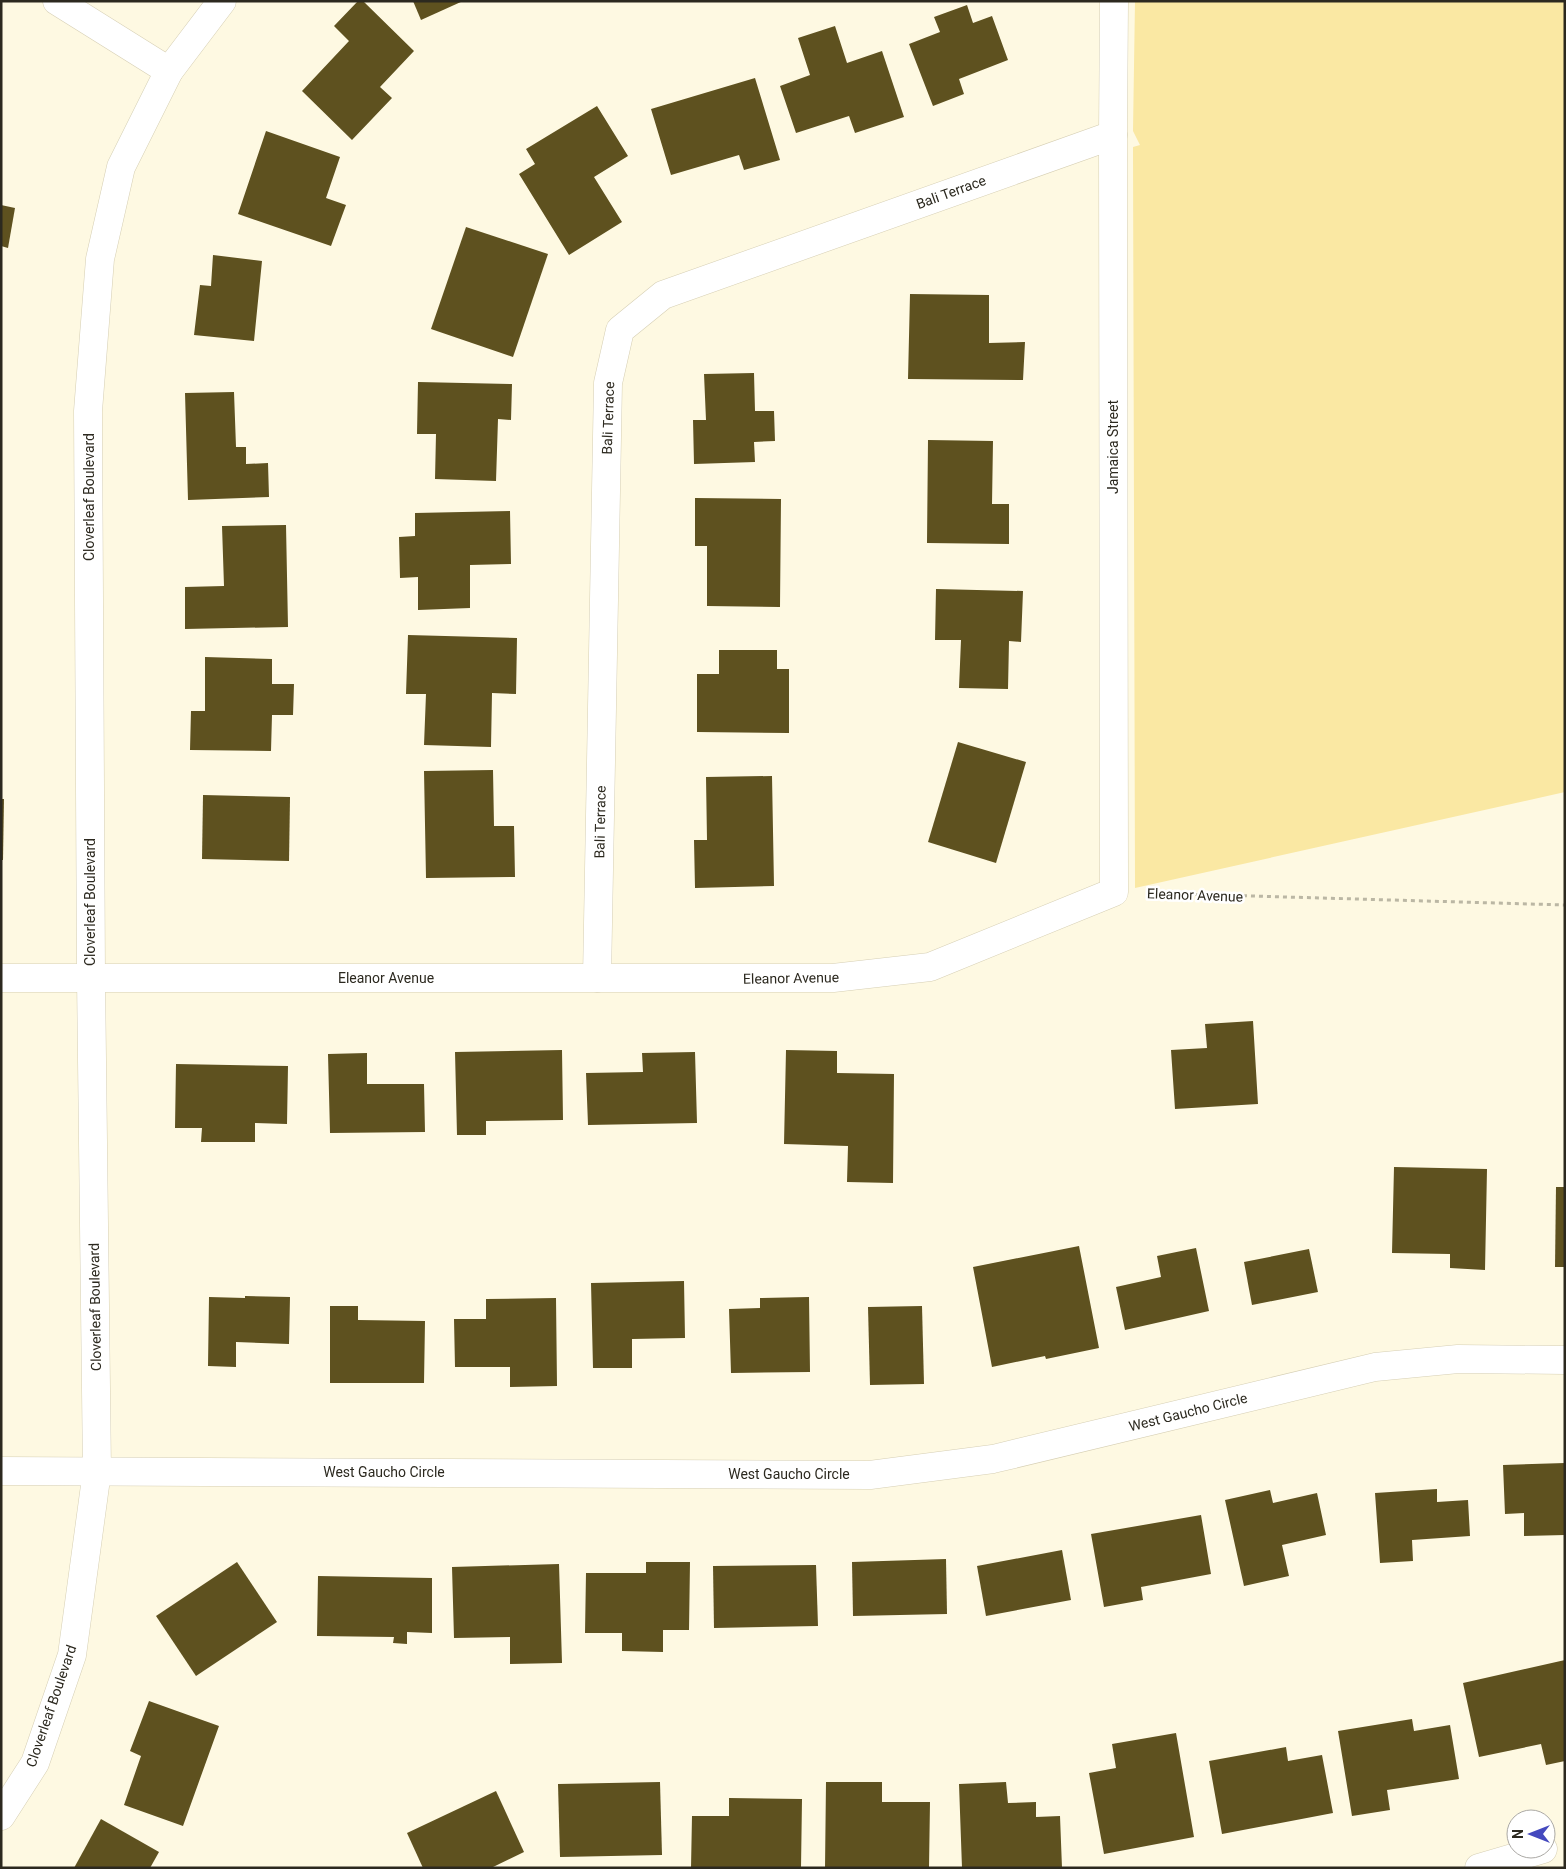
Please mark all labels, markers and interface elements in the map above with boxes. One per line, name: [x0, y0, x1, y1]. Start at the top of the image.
street label: Bali Terrace: [914, 172, 988, 212]
street label: Bali Terrace: [599, 381, 617, 455]
street label: Jamaica Street: [1105, 400, 1121, 494]
street label: Cloverleaf Boulevard: [81, 433, 97, 561]
street label: Bali Terrace: [591, 785, 609, 859]
street label: Cloverleaf Boulevard: [82, 838, 98, 966]
street label: Eleanor Avenue: [1147, 885, 1243, 905]
street label: Eleanor Avenue: [743, 969, 839, 987]
street label: Eleanor Avenue: [338, 970, 434, 986]
street label: Cloverleaf Boulevard: [86, 1243, 104, 1371]
street label: West Gaucho Circle: [1127, 1390, 1249, 1434]
street label: West Gaucho Circle: [323, 1464, 445, 1480]
street label: West Gaucho Circle: [728, 1466, 850, 1482]
street label: Cloverleaf Boulevard: [23, 1643, 79, 1769]
north arrow: [1506, 1809, 1556, 1859]
text: N: [1510, 1829, 1526, 1839]

